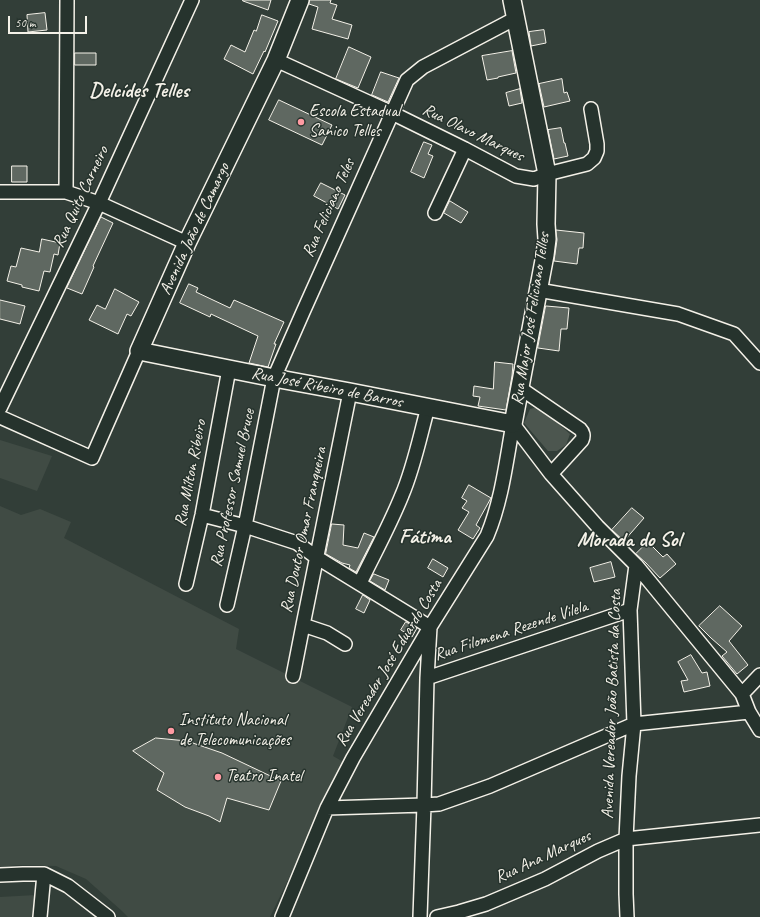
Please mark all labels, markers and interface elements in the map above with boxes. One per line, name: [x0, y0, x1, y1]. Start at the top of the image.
scale bar: [10, 8, 89, 34]
text: 50 m: [15, 15, 35, 31]
district label: Delcídes Telles: [89, 78, 189, 104]
street label: Rua Olavo Marques: [419, 100, 527, 166]
place label: Escola Estadual Sanico Telles: [309, 102, 400, 142]
marker: Escola Estadual Sanico Telles: [296, 117, 306, 127]
street label: Rua Quito Carneiro: [49, 143, 113, 251]
street label: Rua Feliciano Teles: [298, 156, 360, 260]
street label: Avenida João de Camargo: [156, 160, 234, 298]
street label: Rua Major José Feliciano Telles: [507, 231, 555, 407]
street label: Rua José Ribeiro de Barros: [250, 363, 404, 413]
street label: Rua Professor Samuel Bruce: [206, 407, 260, 569]
street label: Rua Mílton Ribeiro: [171, 418, 211, 528]
street label: Rua Doutor Omar Franqueira: [276, 445, 332, 615]
district label: Fátima: [399, 524, 451, 550]
district label: Morada do Sol: [577, 527, 681, 553]
street label: Rua Vereador José Eduardo Costa: [331, 576, 447, 750]
street label: Avenida Vereador João Batista da Costa: [598, 589, 626, 819]
street label: Rua Filomena Rezende Vilela: [432, 597, 590, 665]
place label: Instituto Nacional de Telecomunicações: [179, 711, 291, 751]
marker: Instituto Nacional de Telecomunicações: [166, 726, 176, 736]
place label: Teatro Inatel: [226, 767, 302, 787]
marker: Teatro Inatel: [213, 772, 223, 782]
street label: Rua Ana Marques: [492, 826, 594, 888]

